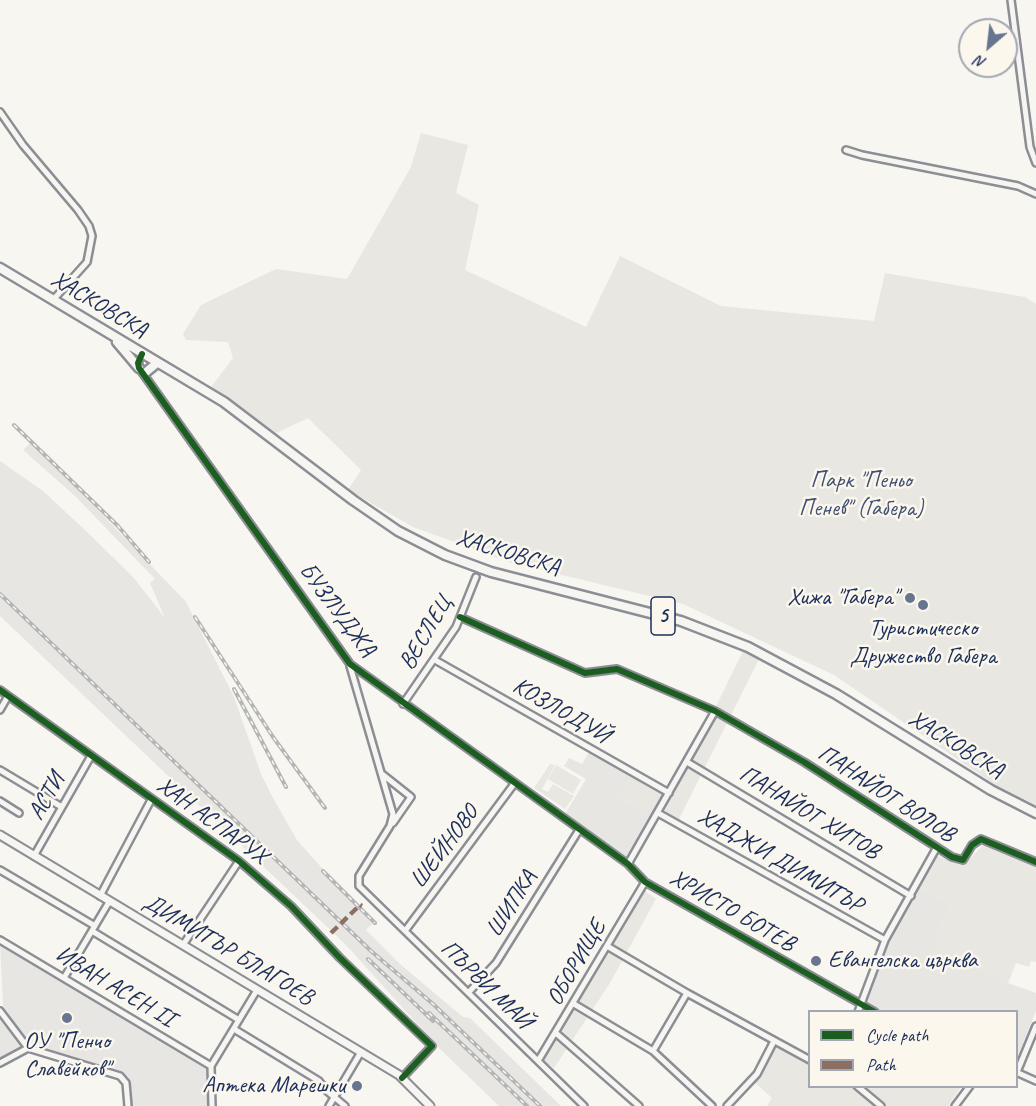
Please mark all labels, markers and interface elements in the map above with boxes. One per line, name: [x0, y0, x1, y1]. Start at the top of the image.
north arrow: [958, 18, 1018, 78]
text: N: [971, 51, 990, 73]
street label: ХАСКОВСКА: [46, 265, 152, 345]
park label: Парк "Пеньо Пенев" (Габера): [799, 467, 923, 523]
street label: ХАСКОВСКА: [453, 524, 563, 582]
street label: БУЗЛУДЖА: [292, 557, 382, 663]
place label: Хижа "Габера": [787, 584, 898, 612]
street label: ВЕСЛЕЦ: [393, 591, 459, 675]
marker: Хижа "Габера": [903, 591, 917, 605]
road number: 5: [651, 597, 675, 635]
marker: Туристическо Дружество Габера: [916, 598, 930, 612]
place label: Туристическо Дружество Габера: [850, 615, 996, 671]
street label: КОЗЛОДУЙ: [507, 672, 615, 750]
street label: ХАСКОВСКА: [903, 704, 1009, 786]
street label: ПАНАЙОТ ВОЛОВ: [812, 739, 960, 849]
street label: ПАНАЙОТ ХИТОВ: [734, 760, 884, 866]
street label: АСТИ: [22, 769, 72, 825]
street label: ХАН АСПАРУХ: [151, 771, 273, 871]
street label: ШЕЙНОВО: [405, 800, 485, 894]
street label: ХАДЖИ ДИМИТЪР: [692, 802, 868, 920]
street label: ХРИСТО БОТЕВ: [664, 864, 800, 958]
street label: ШИПКА: [480, 865, 544, 943]
street label: ДИМИТЪР БЛАГОЕВ: [138, 888, 318, 1012]
street label: ОБОРИЩЕ: [541, 915, 613, 1011]
street label: ПЪРВИ МАЙ: [434, 934, 538, 1036]
street label: ИВАН АСЕН II: [50, 940, 180, 1034]
place label: Евангелска църква: [828, 947, 977, 975]
marker: Евангелска църква: [809, 954, 823, 968]
legend: [808, 1010, 1018, 1088]
marker: ОУ "Пенчо Славейков": [60, 1011, 74, 1025]
text: Cycle path: [866, 1024, 928, 1046]
place label: ОУ "Пенчо Славейков": [24, 1028, 110, 1084]
text: Path: [866, 1054, 896, 1076]
place label: Аптека Марешки: [202, 1072, 345, 1100]
marker: Аптека Марешки: [350, 1079, 364, 1093]

